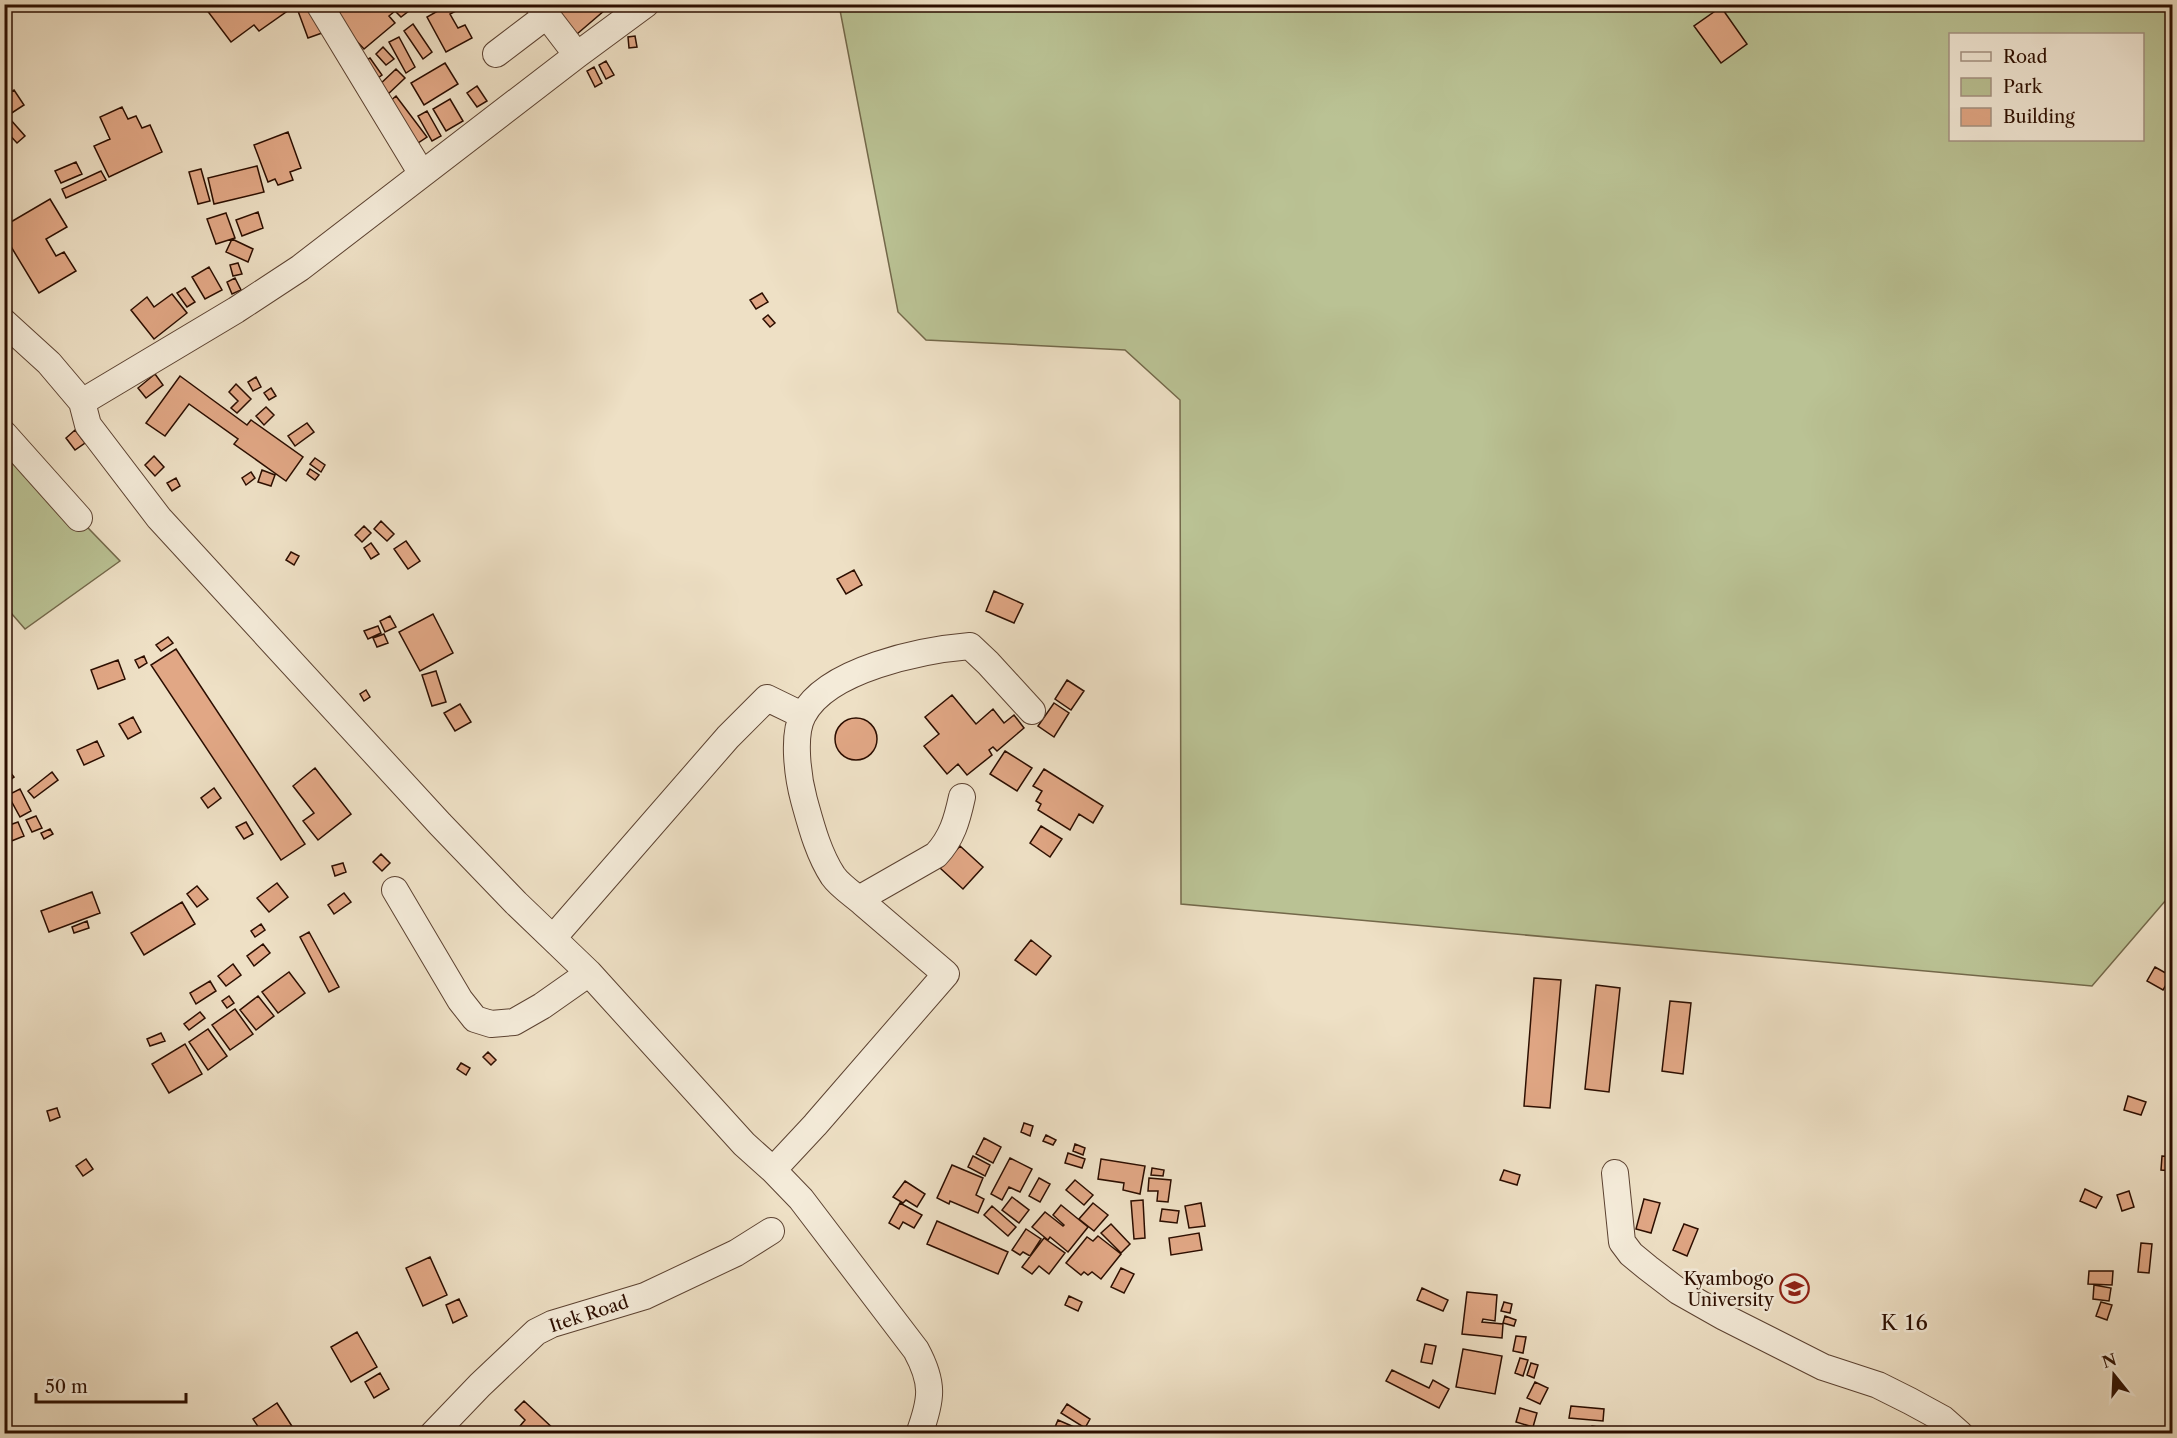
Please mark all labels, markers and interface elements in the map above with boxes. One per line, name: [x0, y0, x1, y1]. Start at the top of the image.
legend: [1949, 33, 2144, 141]
text: Road: [2003, 46, 2048, 68]
text: Park: [2003, 76, 2044, 98]
text: Building: [2003, 106, 2075, 128]
place label: Kyambogo University: [1684, 1268, 1775, 1311]
school or university icon: Kyambogo University: [1779, 1273, 1811, 1305]
street label: Itek Road: [546, 1291, 632, 1337]
district label: K 16: [1881, 1310, 1929, 1335]
north arrow: [2084, 1345, 2144, 1405]
text: N: [2100, 1349, 2119, 1372]
scale bar: [36, 1366, 186, 1404]
text: 50 m: [45, 1376, 88, 1398]

